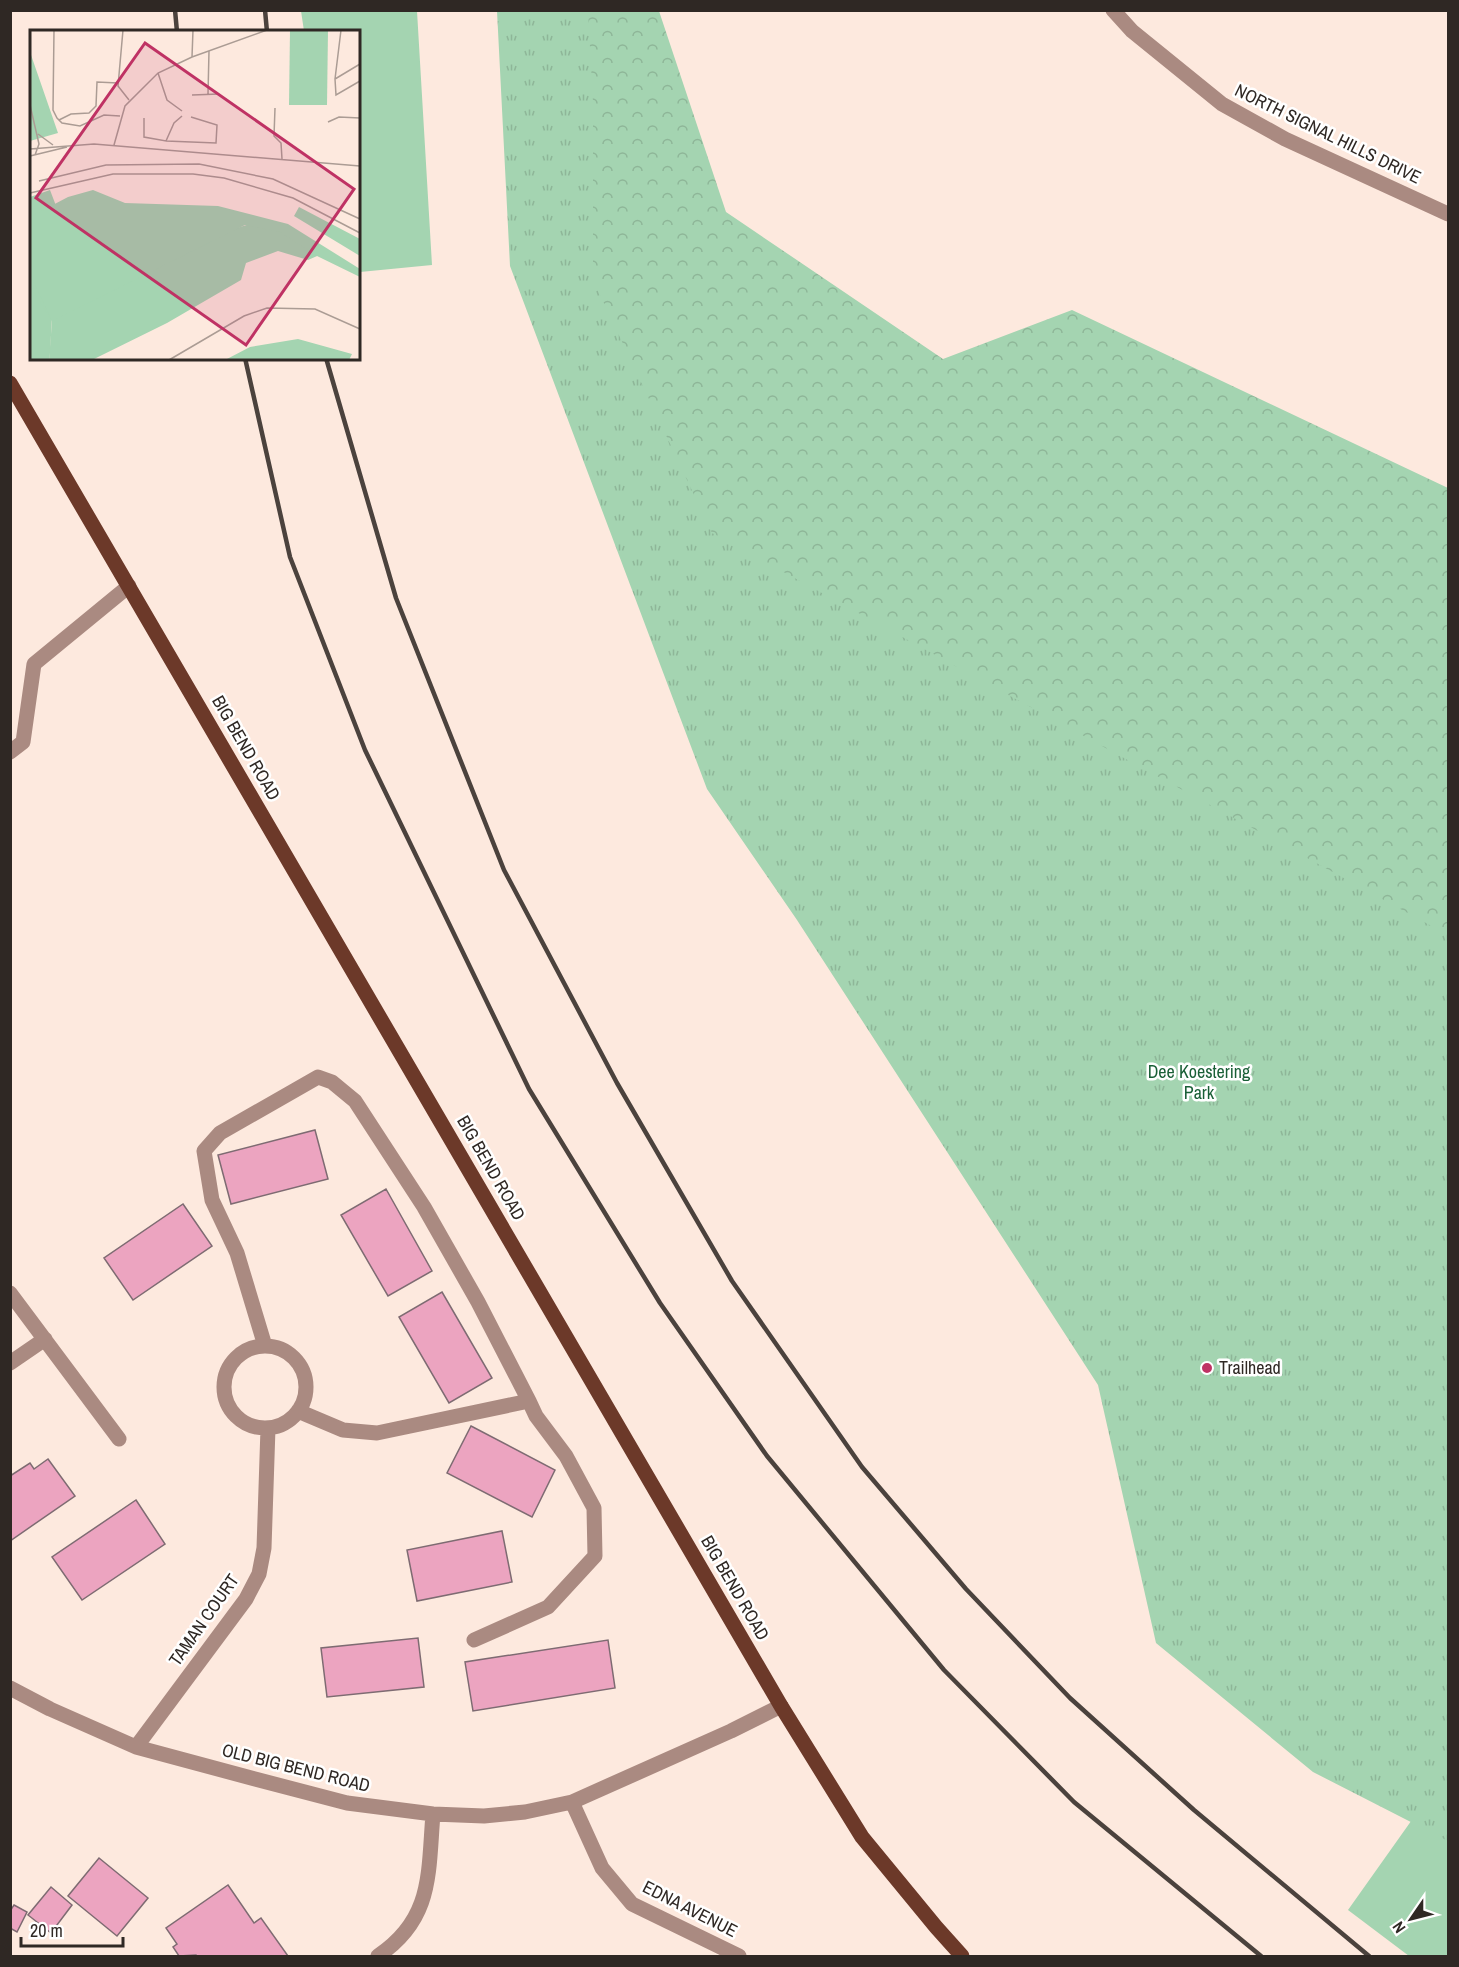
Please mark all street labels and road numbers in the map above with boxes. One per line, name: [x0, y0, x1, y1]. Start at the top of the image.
street label: NORTH SIGNAL HILLS DRIVE: [1231, 78, 1425, 190]
street label: BIG BEND ROAD: [206, 691, 287, 805]
street label: BIG BEND ROAD: [451, 1111, 532, 1225]
street label: BIG BEND ROAD: [695, 1531, 776, 1645]
street label: TAMAN COURT: [163, 1569, 244, 1671]
street label: OLD BIG BEND ROAD: [219, 1737, 373, 1798]
street label: EDNA AVENUE: [639, 1874, 742, 1943]

